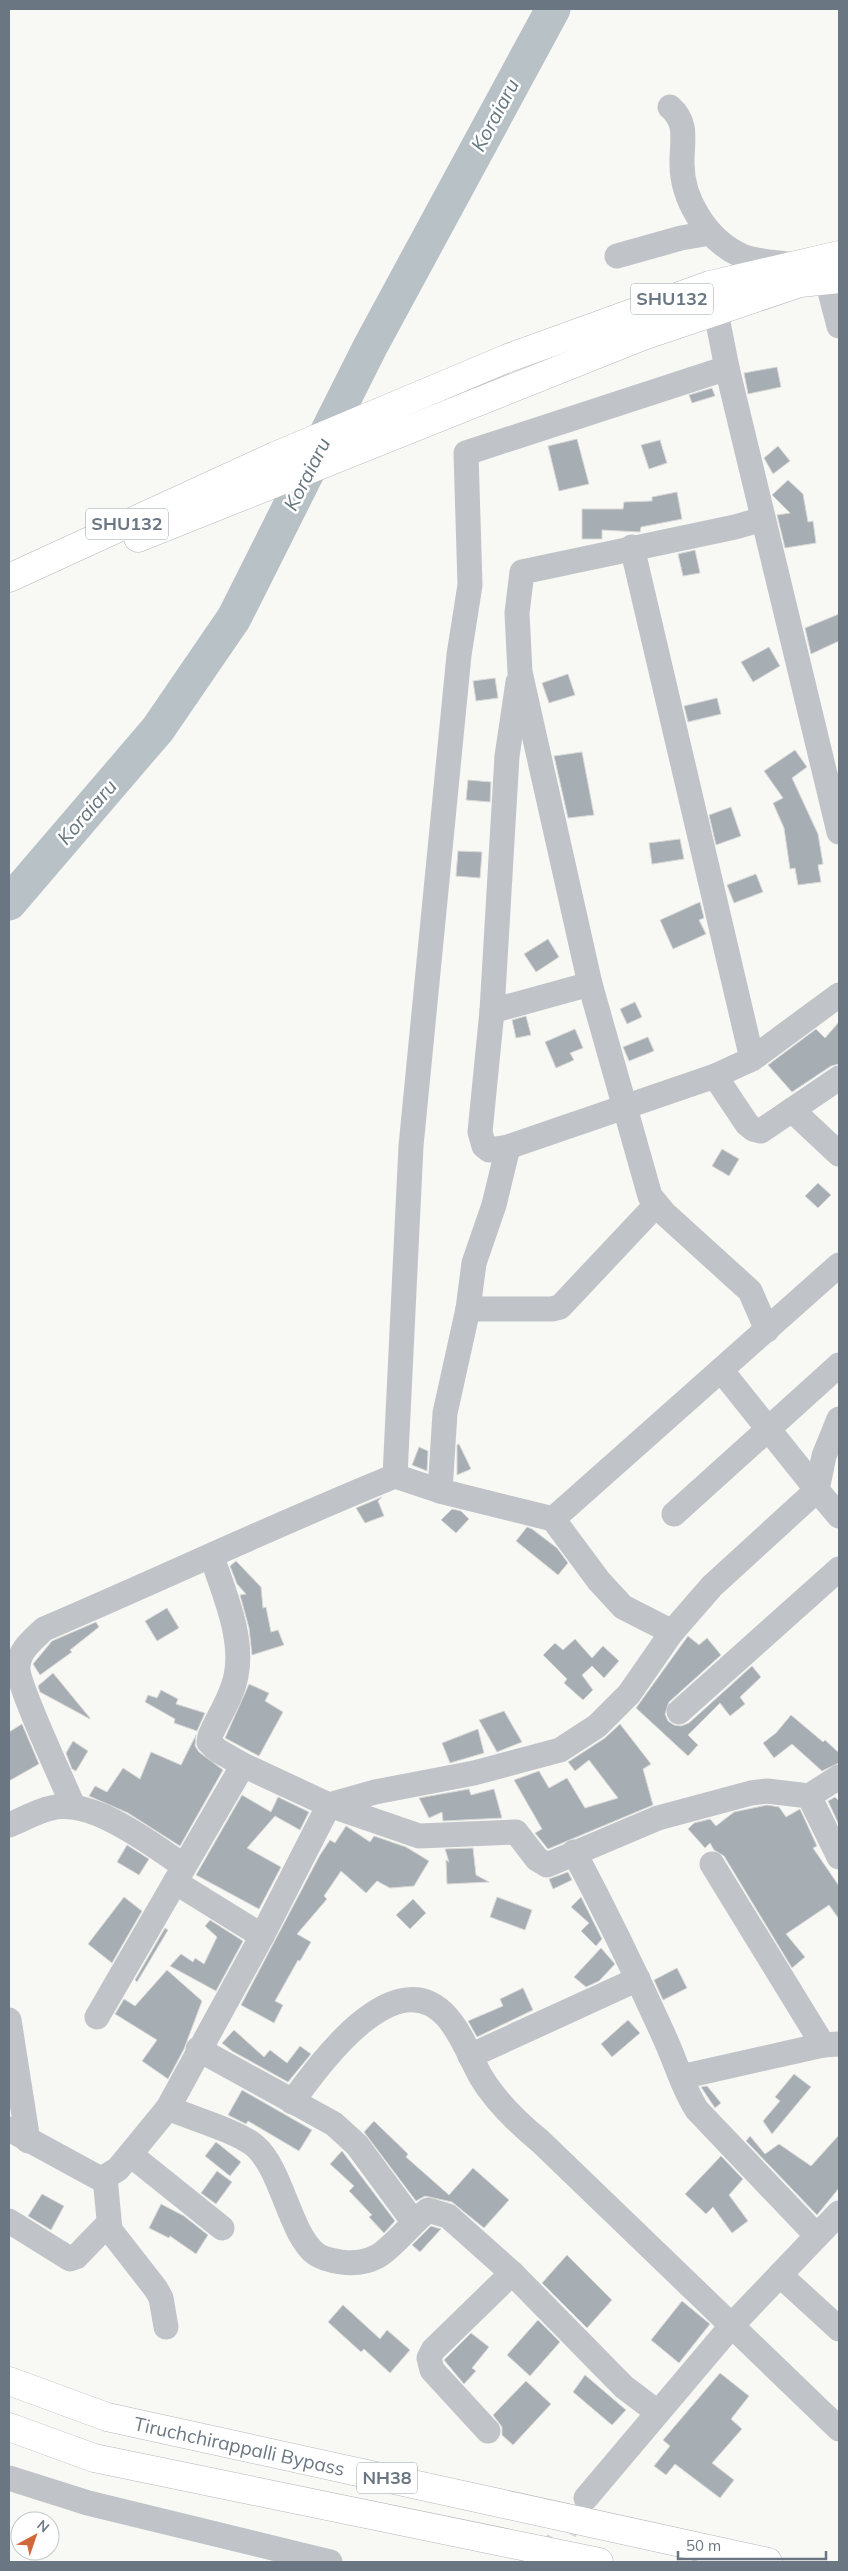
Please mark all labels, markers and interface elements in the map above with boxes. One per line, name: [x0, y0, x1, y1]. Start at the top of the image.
water label: Koraiaru: [465, 74, 524, 155]
road number: SHU132: [631, 284, 713, 314]
water label: Koraiaru: [278, 433, 336, 514]
road number: SHU132: [86, 508, 168, 540]
water label: Koraiaru: [51, 774, 122, 850]
street label: Tiruchchirappalli Bypass: [132, 2411, 347, 2481]
road number: NH38: [357, 2462, 417, 2494]
north arrow: [10, 2511, 60, 2561]
text: N: [34, 2516, 53, 2536]
scale bar: [678, 2528, 826, 2560]
text: 50 m: [686, 2536, 721, 2555]

